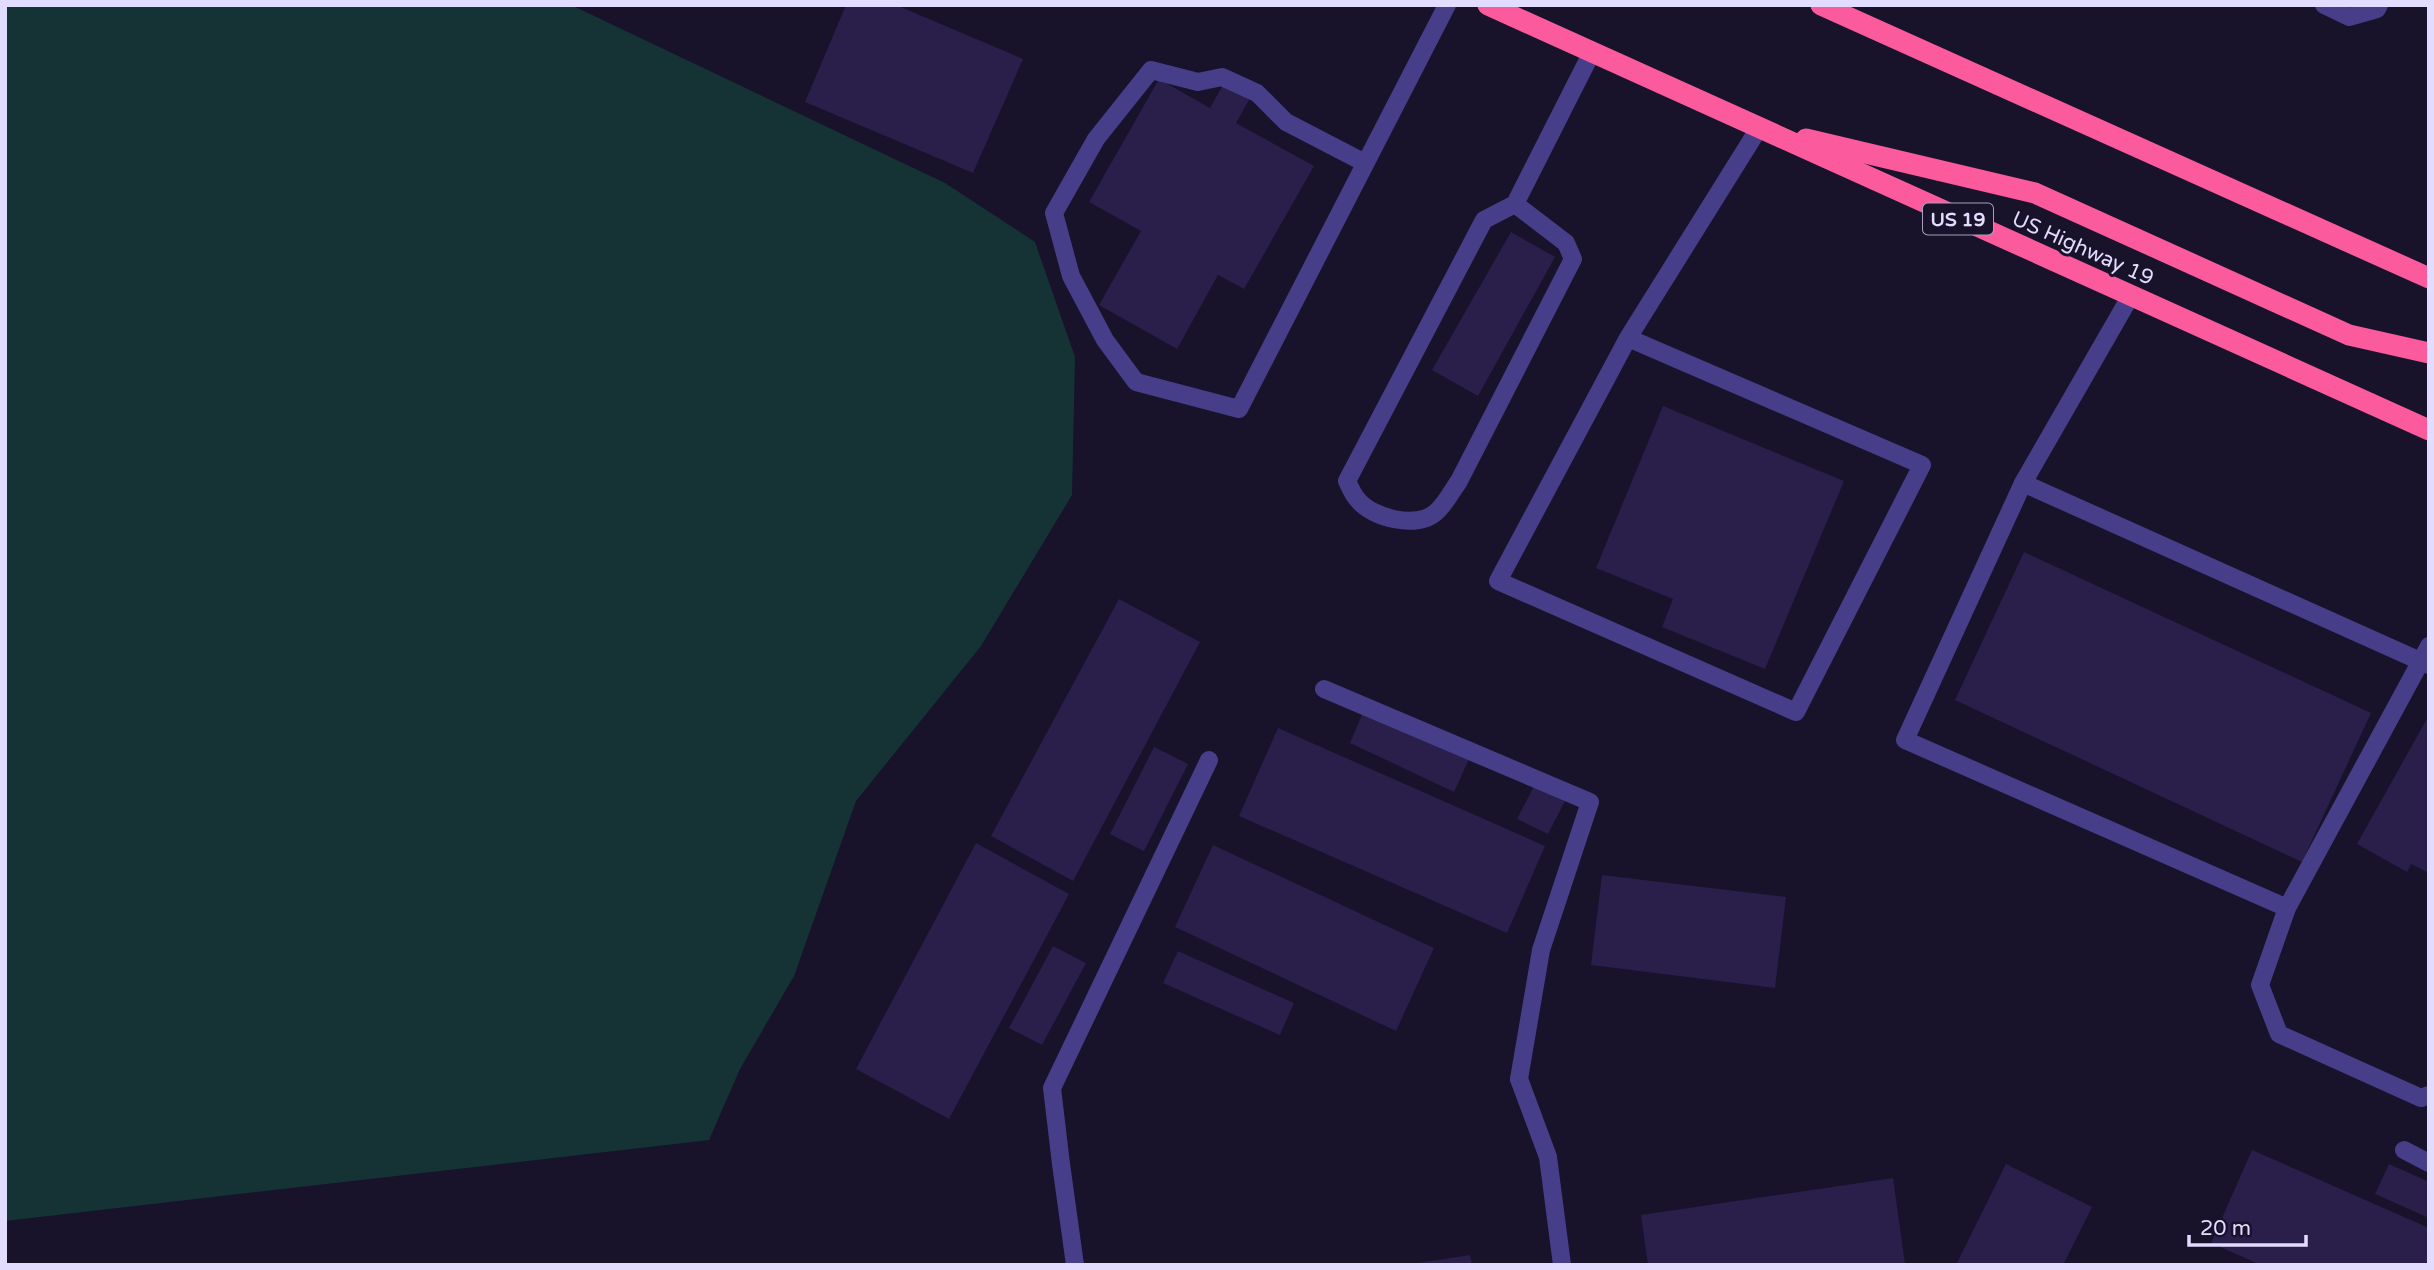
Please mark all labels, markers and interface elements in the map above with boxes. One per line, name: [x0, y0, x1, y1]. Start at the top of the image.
road number: US 19: [1923, 204, 1993, 234]
street label: US Highway 19: [2008, 206, 2157, 291]
scale bar: [2189, 1204, 2306, 1248]
text: 20 m: [2200, 1216, 2251, 1241]

